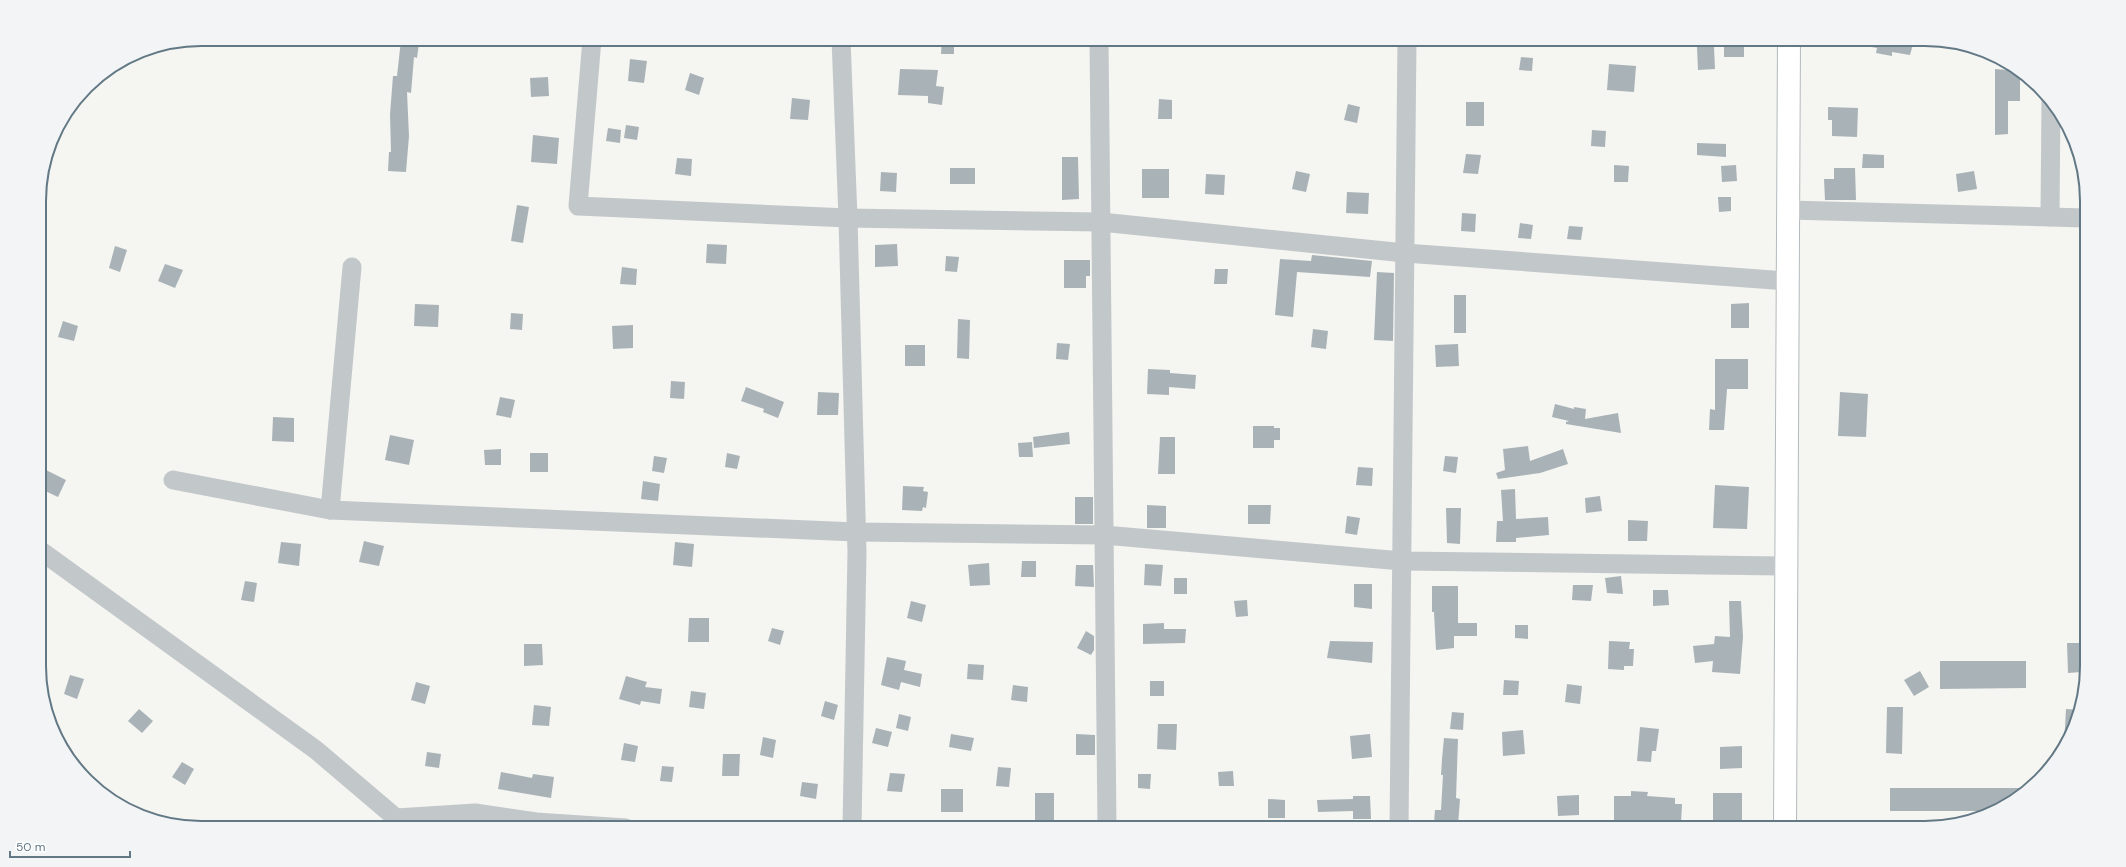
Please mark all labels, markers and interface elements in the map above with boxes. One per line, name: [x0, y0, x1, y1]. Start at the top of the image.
scale bar: [10, 833, 130, 859]
text: 50 m: [16, 839, 45, 855]

